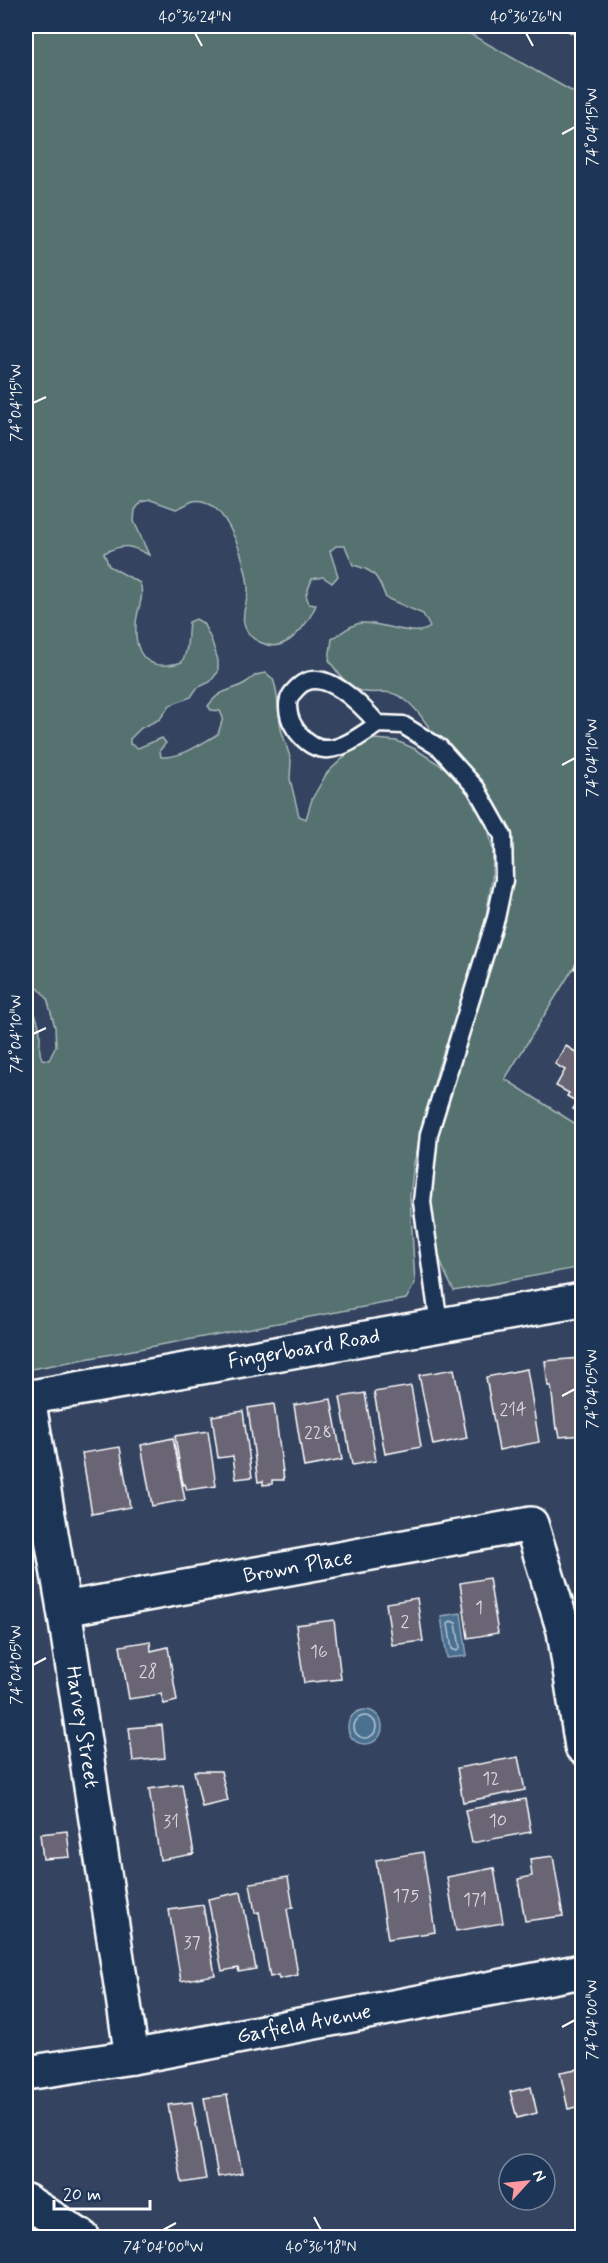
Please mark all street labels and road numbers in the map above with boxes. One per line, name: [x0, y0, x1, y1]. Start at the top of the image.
street label: Fingerboard Road: [226, 1322, 382, 1377]
street label: Brown Place: [241, 1544, 355, 1590]
street label: Harvey Street: [59, 1664, 106, 1790]
street label: Garfield Avenue: [235, 1997, 373, 2051]

